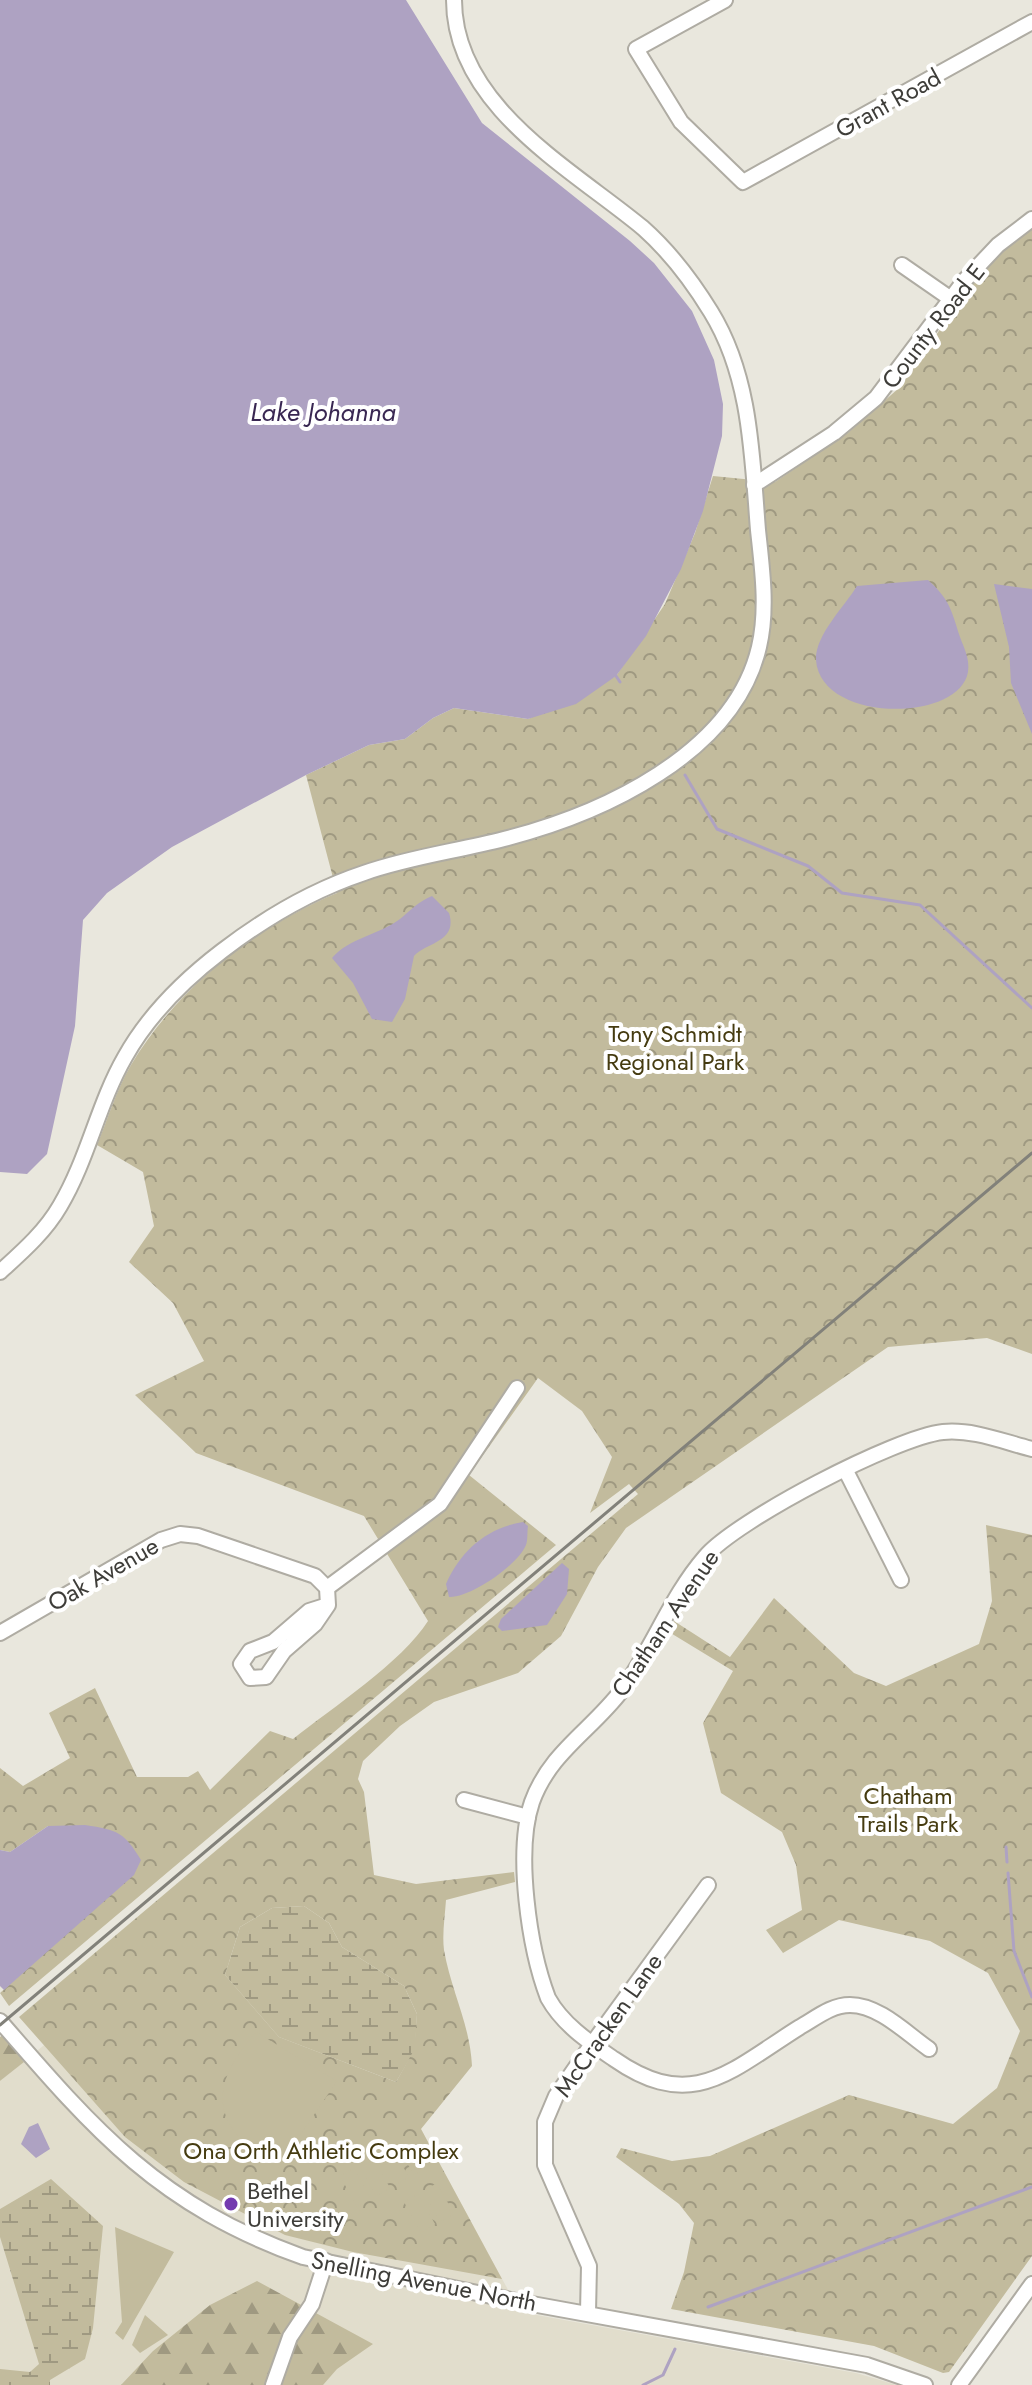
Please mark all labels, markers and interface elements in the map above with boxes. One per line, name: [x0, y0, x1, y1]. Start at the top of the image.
street label: Grant Road: [829, 60, 947, 146]
street label: County Road E: [873, 256, 993, 396]
water label: Lake Johanna: [250, 393, 396, 431]
park label: Tony Schmidt Regional Park: [606, 1016, 745, 1079]
street label: Oak Avenue: [41, 1528, 165, 1620]
street label: Chatham Avenue: [603, 1542, 727, 1704]
park label: Chatham Trails Park: [858, 1778, 959, 1841]
street label: McCracken Lane: [545, 1946, 671, 2104]
park label: Ona Orth Athletic Complex: [183, 2133, 460, 2168]
place label: Bethel University: [247, 2173, 344, 2236]
marker: Bethel University: [222, 2195, 240, 2213]
street label: Snelling Avenue North: [308, 2242, 540, 2320]

